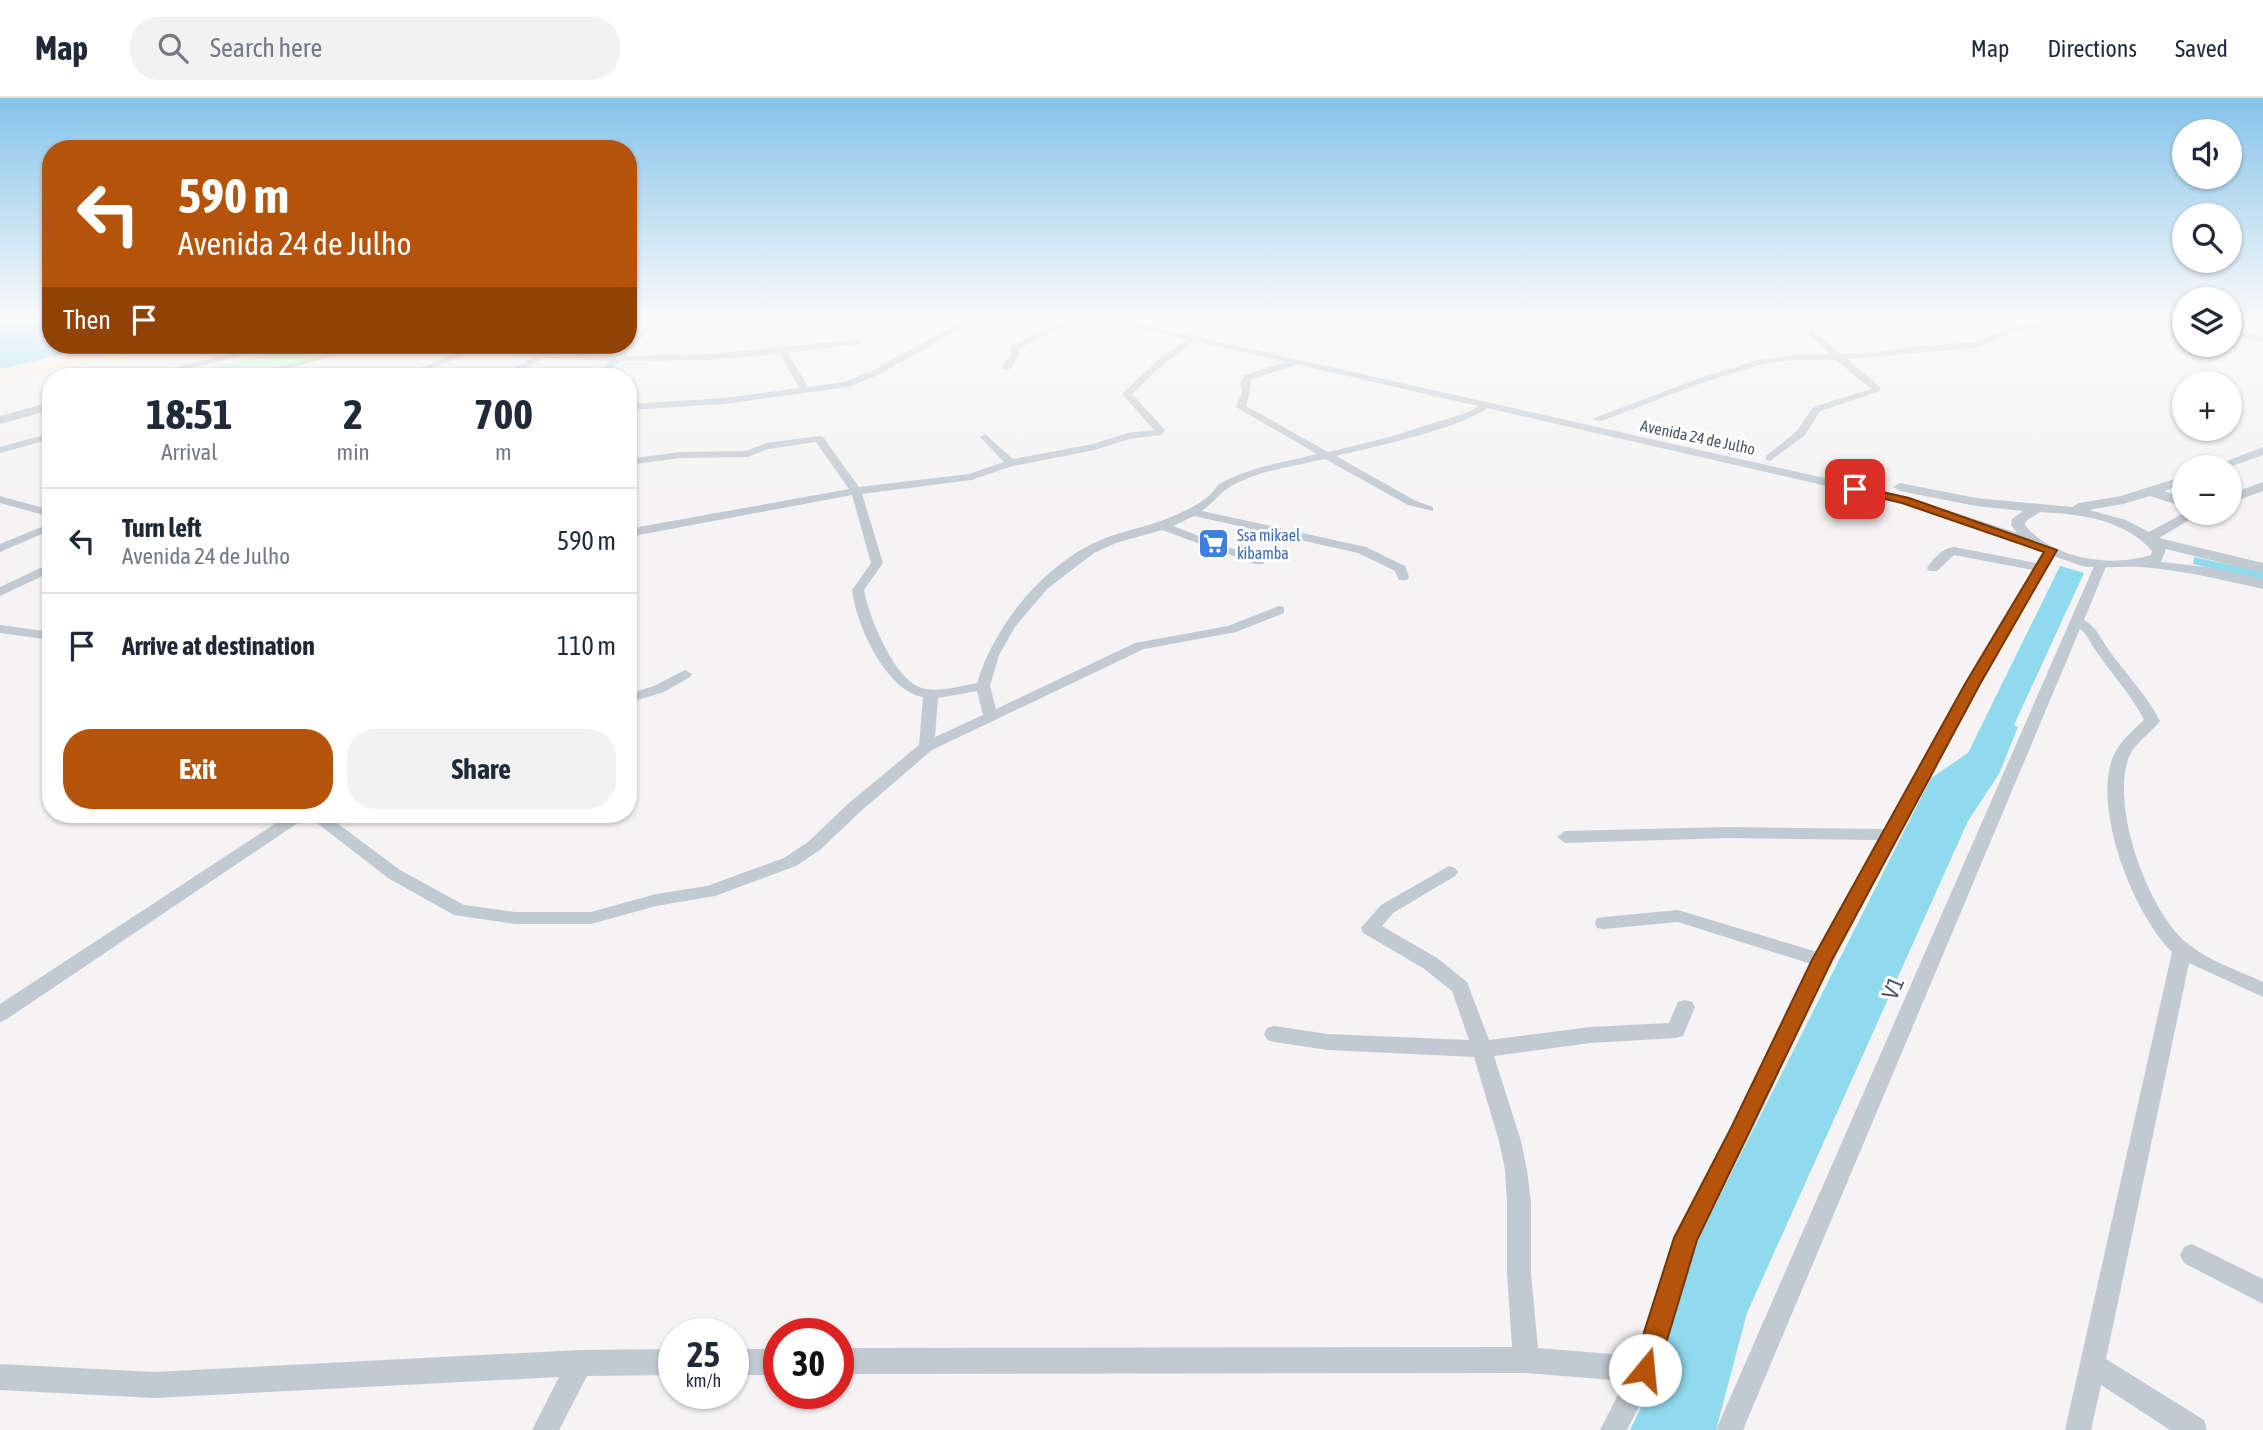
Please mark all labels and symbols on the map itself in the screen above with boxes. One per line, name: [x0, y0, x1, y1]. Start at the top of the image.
street label: Avenida 24 de Julho: [1639, 416, 1757, 458]
pin: [1825, 459, 1885, 519]
place label: Ssa mikael kibamba: [1237, 526, 1301, 562]
supermarket icon: Ssa mikael kibamba: [1197, 527, 1231, 561]
street label: V1: [1877, 973, 1909, 1003]
speed limit sign: 30: [763, 1318, 854, 1409]
position arrow: [1608, 1333, 1682, 1407]

